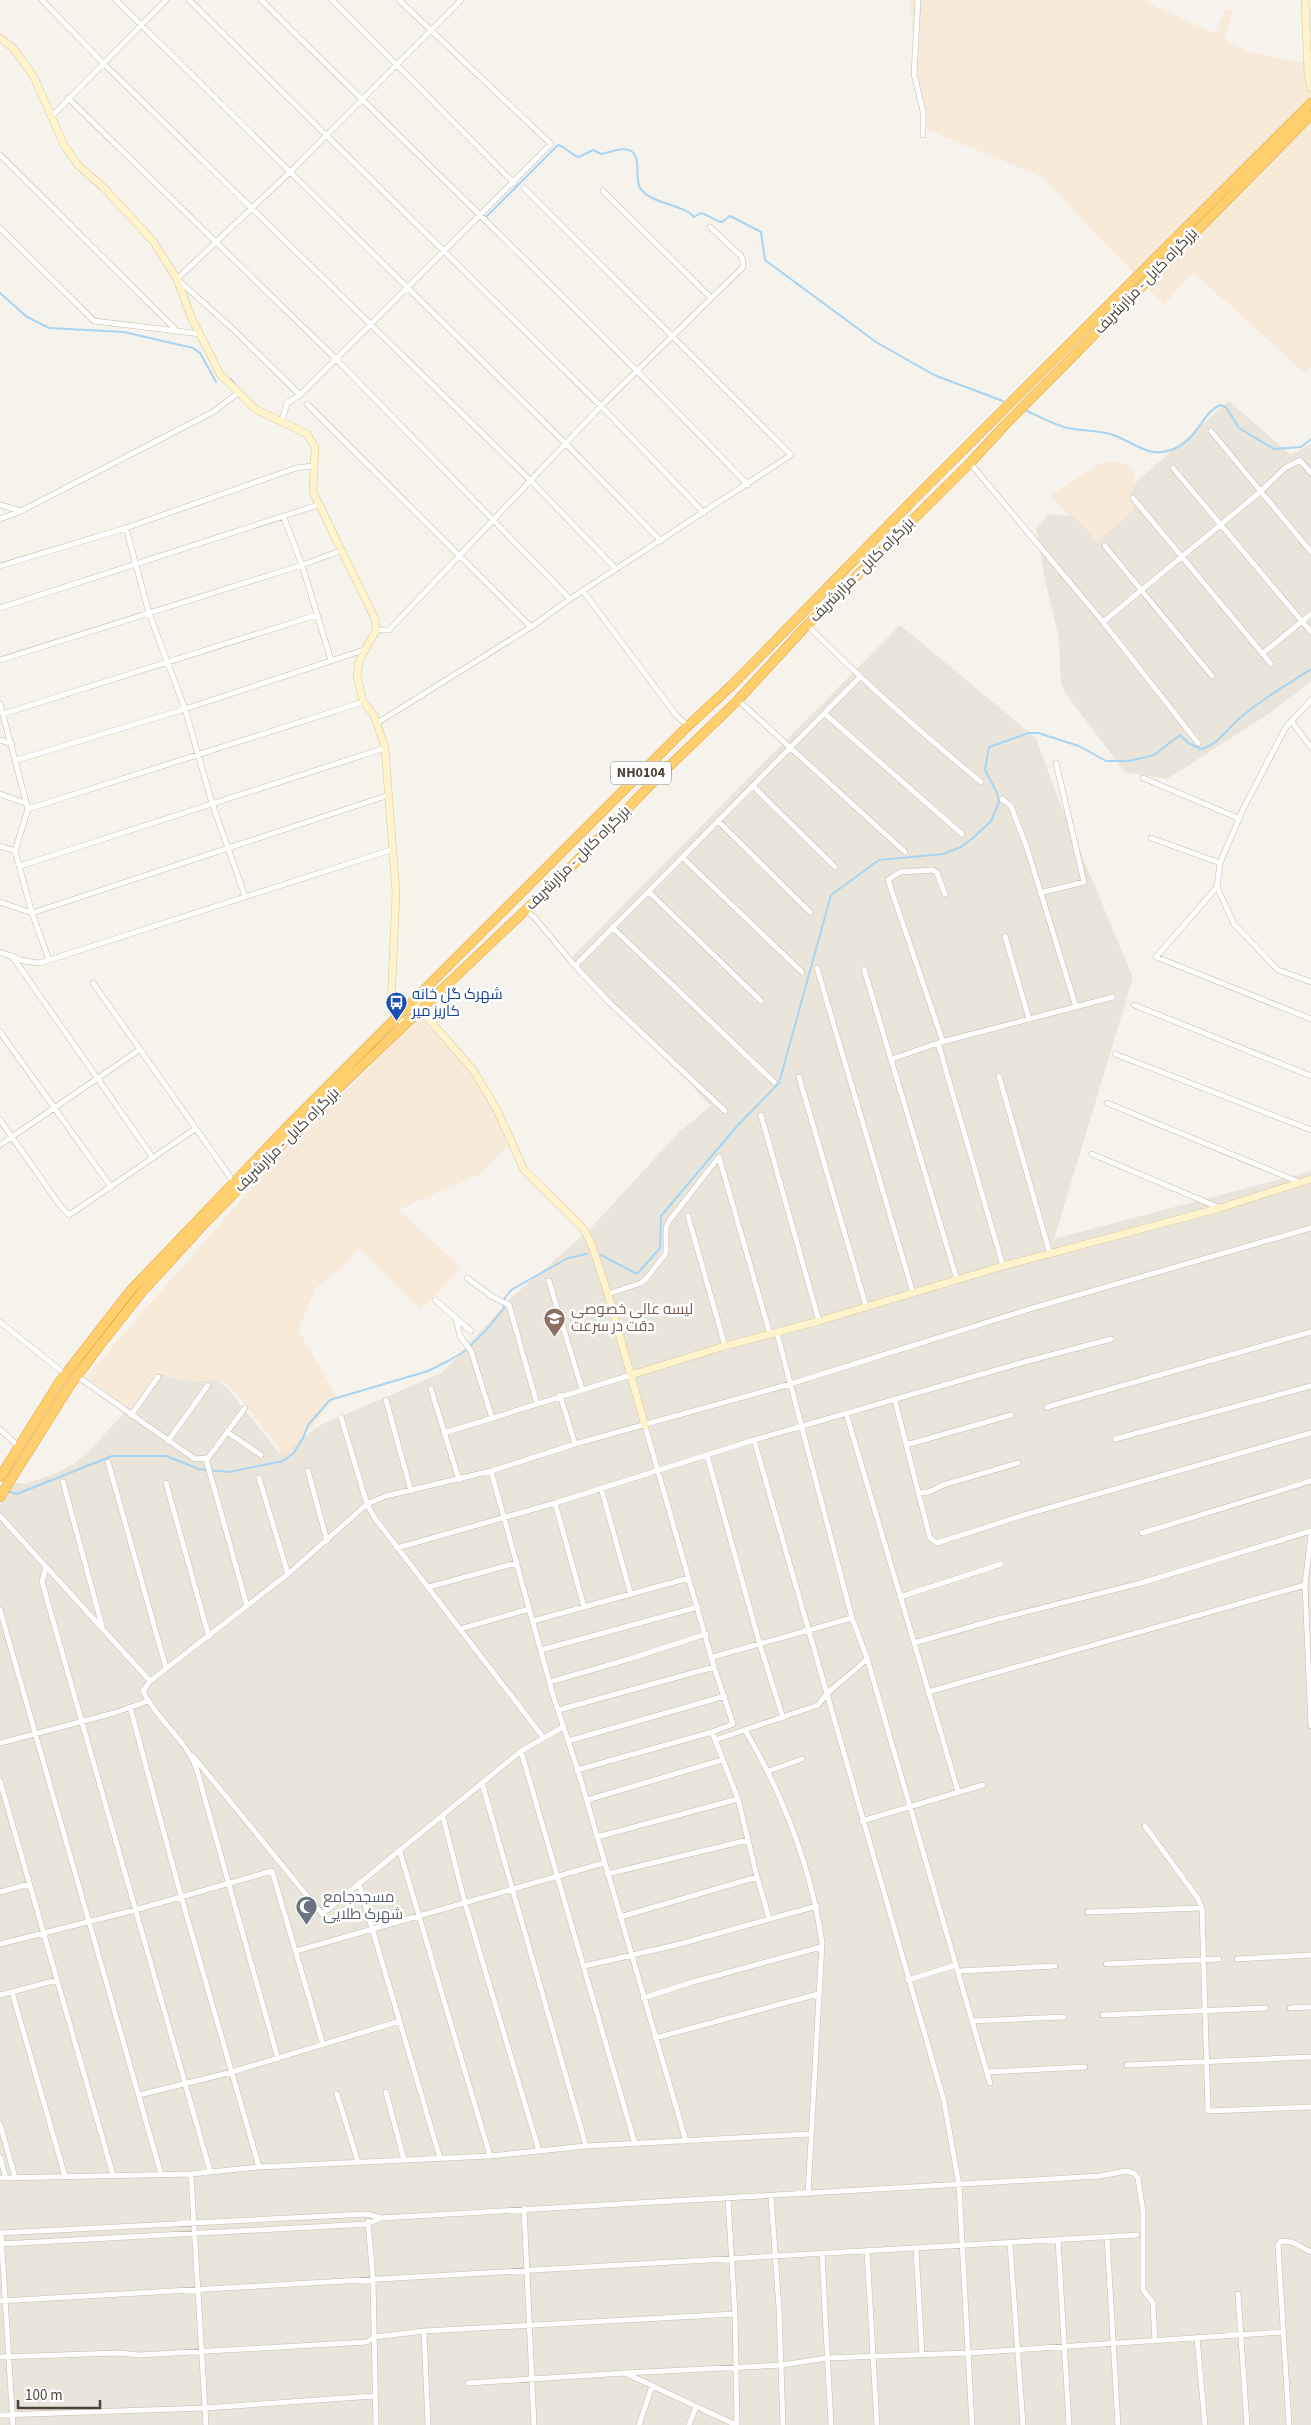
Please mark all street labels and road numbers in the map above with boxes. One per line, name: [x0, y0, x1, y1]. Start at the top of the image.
street label: بزرگراه کابل - مزارشریف: [1090, 223, 1202, 339]
street label: بزرگراه کابل - مزارشریف: [805, 513, 919, 627]
road number: NH0104: [611, 761, 671, 784]
street label: بزرگراه کابل - مزارشریف: [521, 801, 635, 915]
street label: بزرگراه کابل - مزارشریف: [230, 1083, 344, 1197]

